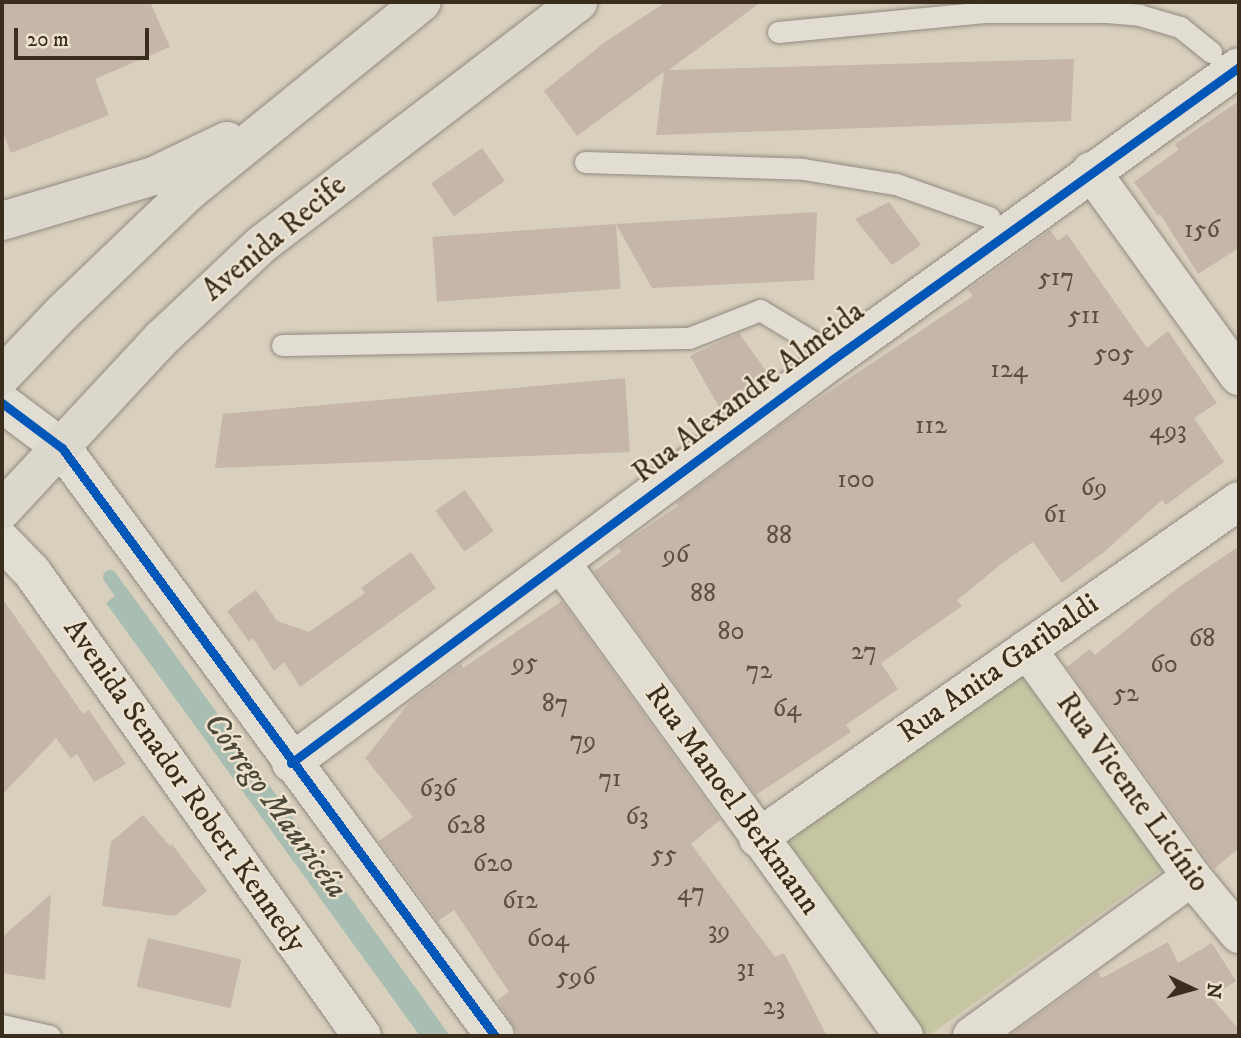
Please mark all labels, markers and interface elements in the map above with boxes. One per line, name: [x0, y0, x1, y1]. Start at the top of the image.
scale bar: [18, 14, 152, 58]
text: 20 m: [27, 27, 69, 53]
street label: Avenida Recife: [196, 169, 354, 309]
house number: 156: [1184, 214, 1220, 246]
house number: 517: [1038, 262, 1074, 294]
street label: Rua Alexandre Almeida: [626, 294, 872, 492]
house number: 511: [1068, 300, 1100, 332]
house number: 505: [1094, 338, 1134, 370]
house number: 124: [990, 354, 1028, 386]
house number: 499: [1123, 377, 1163, 409]
house number: 112: [915, 410, 947, 442]
house number: 493: [1149, 415, 1187, 447]
house number: 100: [837, 464, 875, 496]
house number: 69: [1081, 472, 1107, 504]
house number: 61: [1044, 499, 1066, 531]
house number: 88: [766, 520, 792, 552]
house number: 96: [663, 539, 689, 571]
house number: 88: [690, 578, 716, 610]
street label: Rua Anita Garibaldi: [892, 587, 1106, 751]
street label: Avenida Senador Robert Kennedy: [55, 612, 313, 960]
house number: 80: [717, 616, 745, 648]
house number: 68: [1189, 623, 1215, 655]
house number: 27: [851, 636, 877, 668]
house number: 95: [512, 647, 538, 679]
house number: 60: [1150, 649, 1178, 681]
house number: 72: [746, 655, 772, 687]
street label: Rua Manoel Berkmann: [636, 678, 828, 922]
house number: 52: [1113, 678, 1139, 710]
street label: Rua Vicente Licínio: [1048, 686, 1216, 900]
house number: 87: [542, 688, 568, 720]
house number: 64: [773, 693, 801, 725]
water label: Córrego Mauricéia: [195, 705, 355, 907]
house number: 79: [570, 725, 596, 757]
house number: 71: [598, 763, 622, 795]
house number: 636: [420, 773, 456, 805]
house number: 63: [625, 801, 649, 833]
house number: 628: [446, 810, 486, 842]
house number: 55: [651, 839, 677, 871]
house number: 620: [473, 848, 513, 880]
house number: 47: [677, 877, 705, 909]
house number: 612: [502, 885, 538, 917]
house number: 39: [708, 915, 730, 947]
house number: 604: [527, 923, 569, 955]
house number: 31: [736, 953, 756, 985]
north arrow: [1157, 954, 1227, 1024]
house number: 596: [556, 961, 596, 993]
text: N: [1201, 982, 1226, 1000]
house number: 23: [763, 991, 785, 1023]

